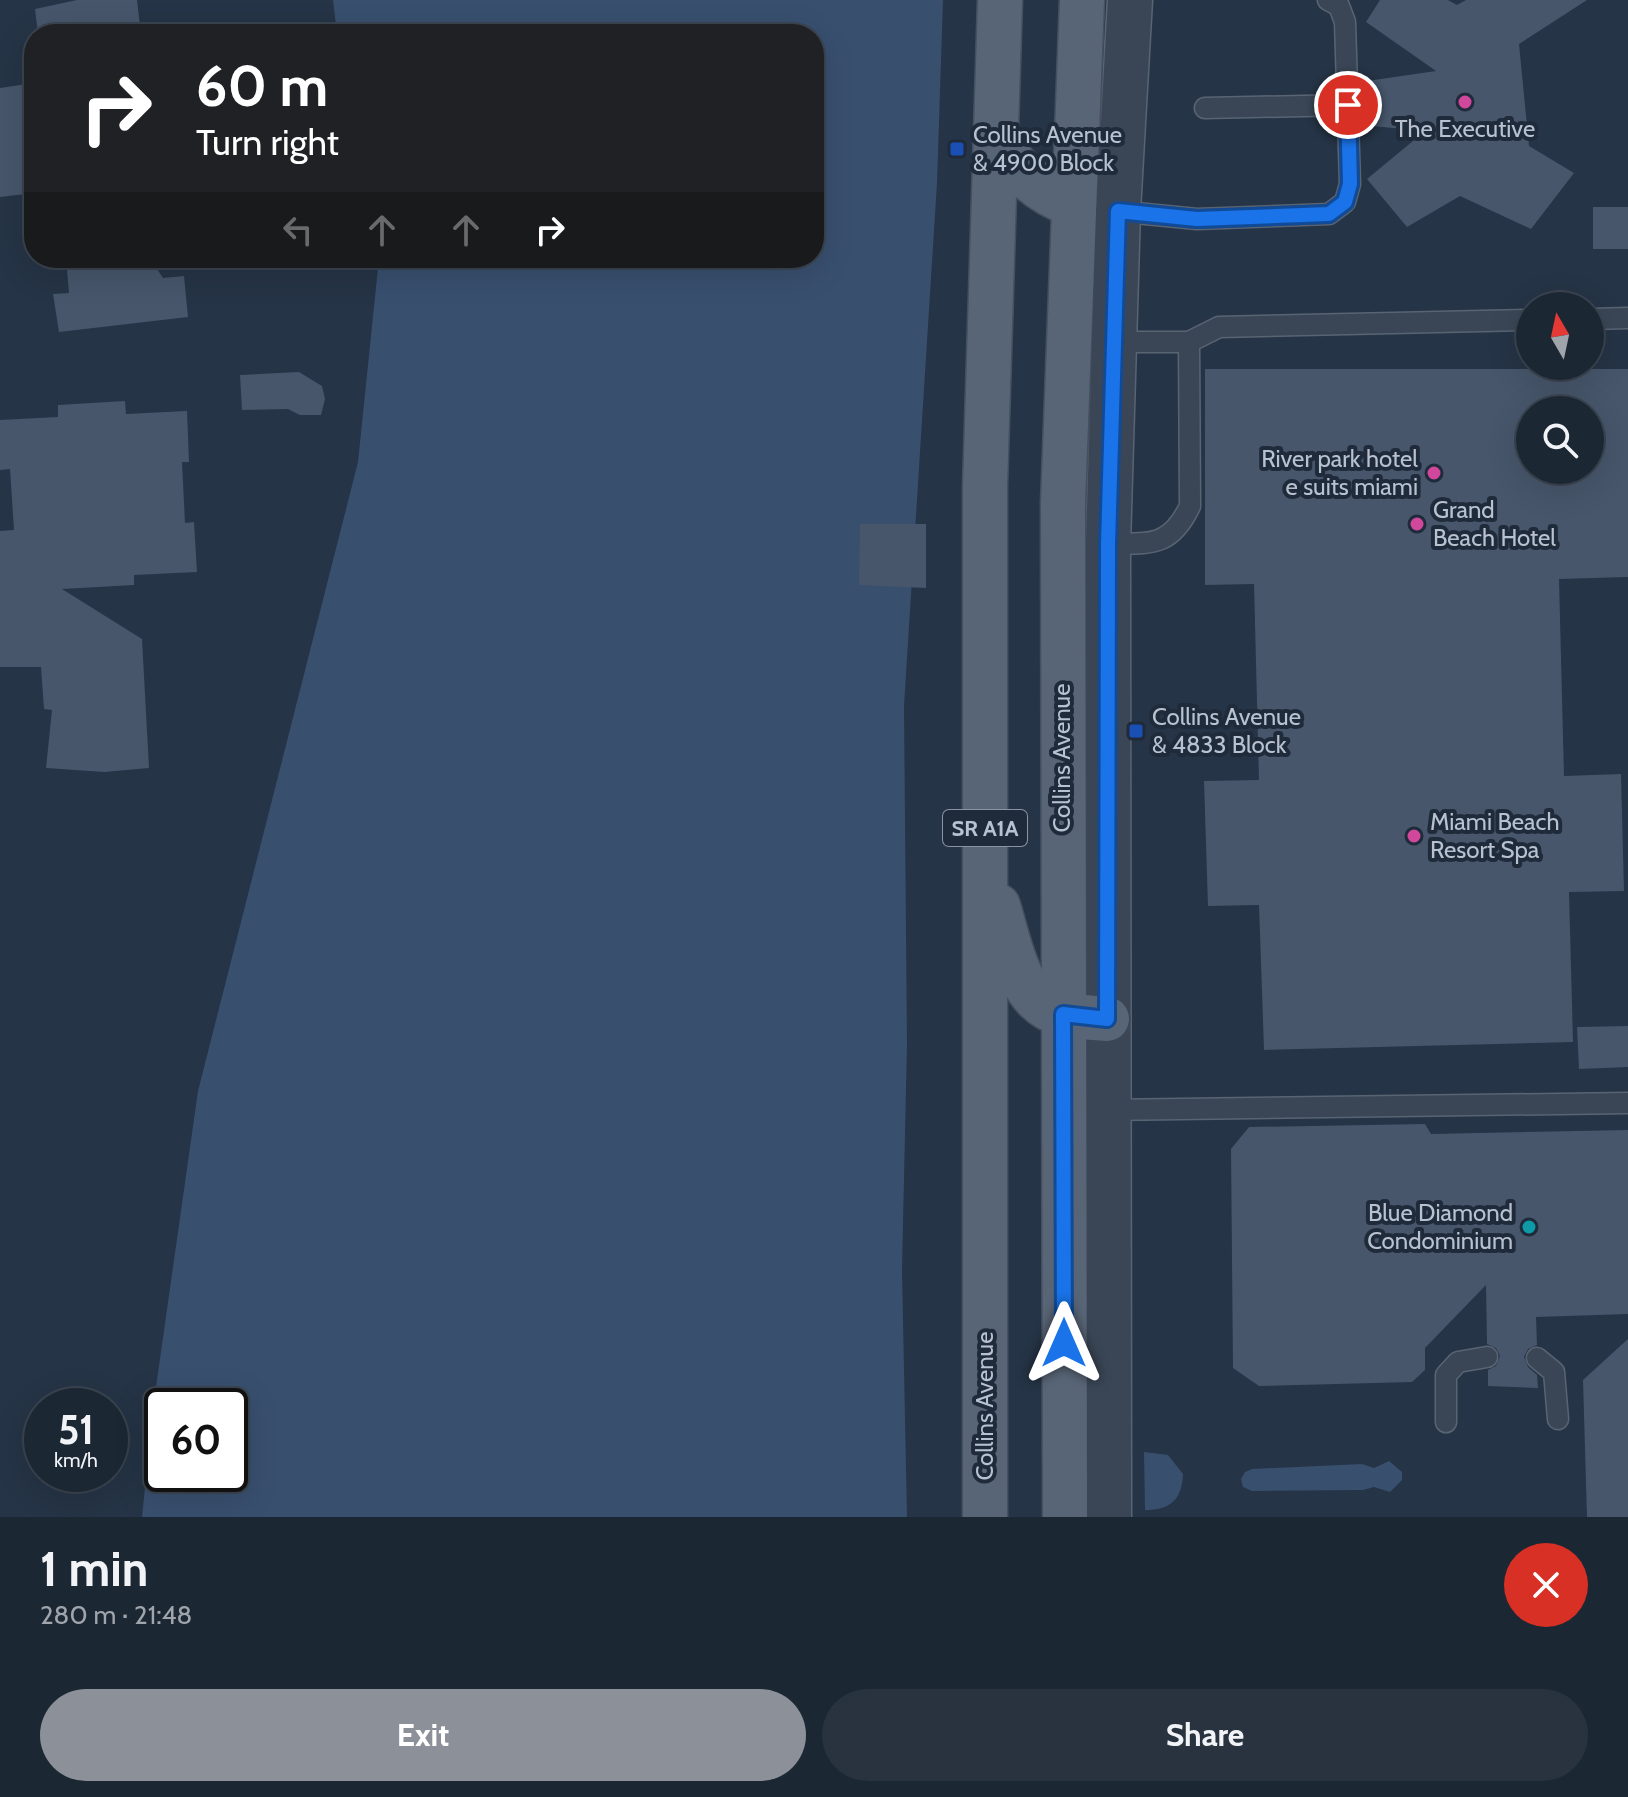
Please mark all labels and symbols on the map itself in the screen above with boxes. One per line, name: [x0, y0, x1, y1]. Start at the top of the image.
pin: [1314, 71, 1382, 139]
marker: The Executive: [1456, 93, 1474, 111]
place label: The Executive: [1395, 114, 1535, 143]
place label: Collins Avenue & 4900 Block: [973, 120, 1122, 177]
marker: Collins Avenue & 4900 Block: [948, 140, 966, 158]
north arrow: [1516, 292, 1604, 380]
place label: River park hotel e suits miami: [1261, 444, 1418, 501]
marker: River park hotel e suits miami: [1425, 464, 1443, 482]
place label: Grand Beach Hotel: [1433, 495, 1556, 552]
marker: Grand Beach Hotel: [1408, 515, 1426, 533]
street label: Collins Avenue: [1047, 684, 1076, 832]
place label: Collins Avenue & 4833 Block: [1152, 702, 1301, 759]
marker: Collins Avenue & 4833 Block: [1127, 722, 1145, 740]
place label: Miami Beach Resort Spa: [1430, 807, 1559, 864]
road number: SR A1A: [943, 810, 1027, 846]
marker: Miami Beach Resort Spa: [1405, 827, 1423, 845]
place label: Blue Diamond Condominium: [1367, 1198, 1513, 1255]
marker: Blue Diamond Condominium: [1520, 1218, 1538, 1236]
position arrow: [1022, 1301, 1106, 1385]
street label: Collins Avenue: [970, 1332, 999, 1480]
speed limit sign: 60: [144, 1388, 248, 1492]

